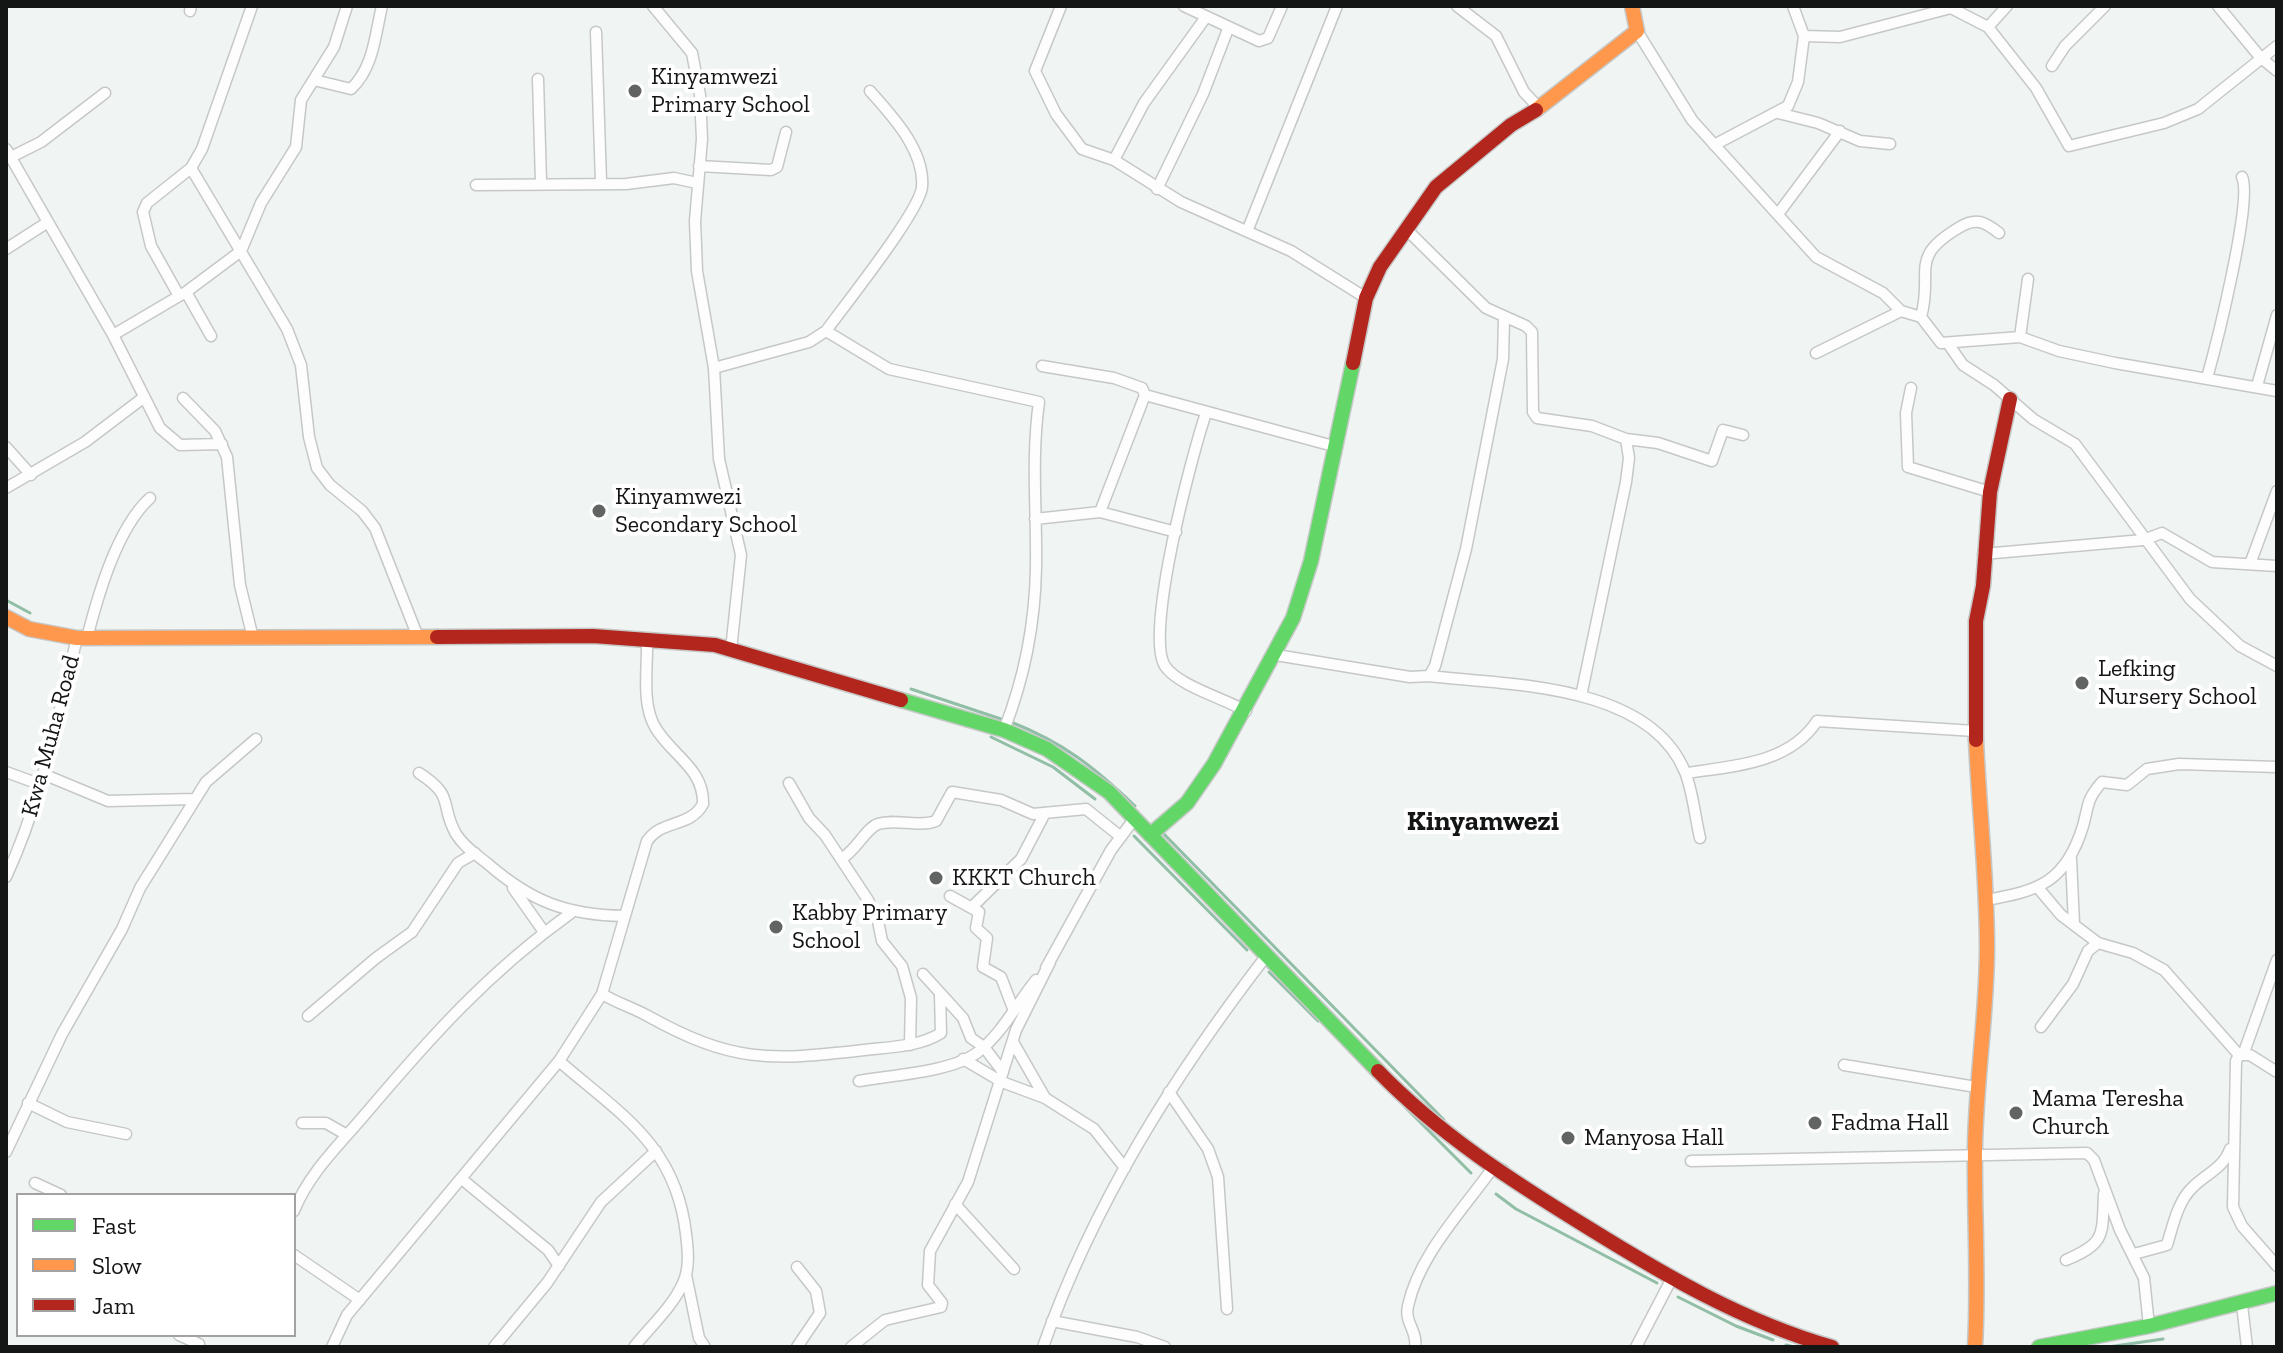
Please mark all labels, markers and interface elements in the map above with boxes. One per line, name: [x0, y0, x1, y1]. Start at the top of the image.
place label: Kinyamwezi Primary School: [651, 63, 810, 119]
marker: Kinyamwezi Primary School: [626, 82, 644, 100]
place label: Kinyamwezi Secondary School: [615, 483, 797, 539]
marker: Kinyamwezi Secondary School: [590, 502, 608, 520]
street label: Kwa Muha Road: [16, 652, 86, 820]
place label: Lefking Nursery School: [2098, 655, 2257, 711]
marker: Lefking Nursery School: [2073, 674, 2091, 692]
district label: Kinyamwezi: [1407, 805, 1559, 839]
place label: KKKT Church: [952, 864, 1096, 892]
marker: KKKT Church: [927, 869, 945, 887]
place label: Kabby Primary School: [792, 899, 947, 955]
marker: Kabby Primary School: [767, 918, 785, 936]
place label: Mama Teresha Church: [2032, 1085, 2184, 1141]
marker: Mama Teresha Church: [2007, 1104, 2025, 1122]
place label: Fadma Hall: [1831, 1109, 1949, 1137]
marker: Fadma Hall: [1806, 1114, 1824, 1132]
place label: Manyosa Hall: [1584, 1124, 1724, 1152]
marker: Manyosa Hall: [1559, 1129, 1577, 1147]
legend: [16, 1193, 296, 1337]
text: Fast: [92, 1211, 136, 1240]
text: Slow: [92, 1251, 142, 1280]
text: Jam: [92, 1291, 135, 1320]

